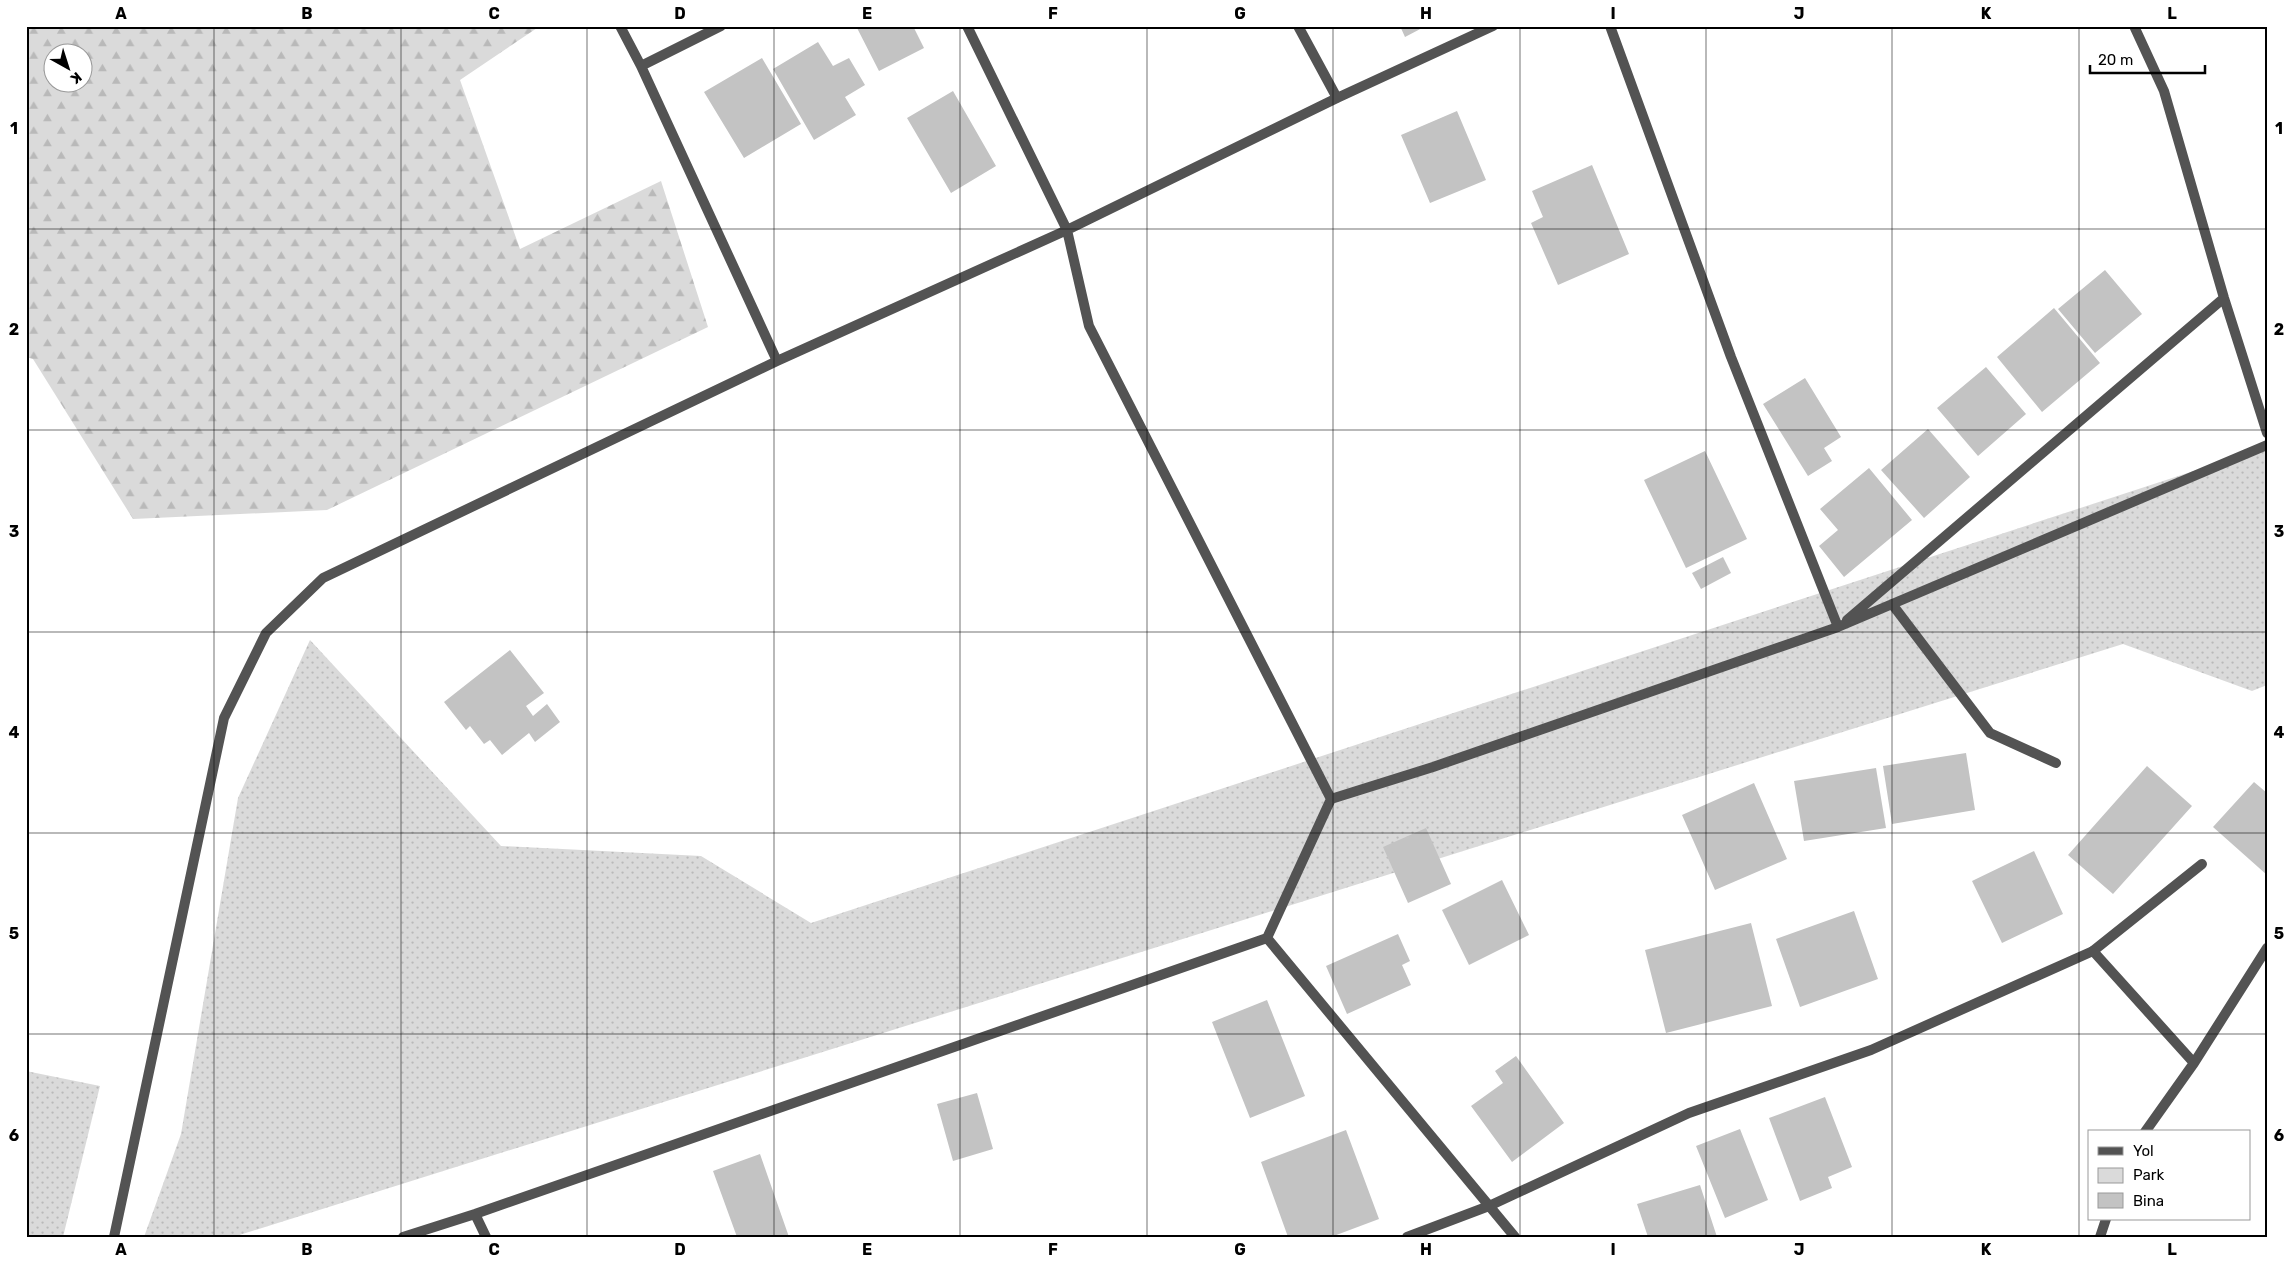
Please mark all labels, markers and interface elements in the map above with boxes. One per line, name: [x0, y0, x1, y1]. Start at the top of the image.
text: A: [115, 4, 127, 23]
text: B: [301, 4, 313, 23]
text: C: [488, 4, 500, 23]
text: D: [674, 4, 686, 23]
text: E: [862, 4, 872, 23]
text: F: [1048, 4, 1058, 23]
text: G: [1234, 4, 1246, 23]
text: H: [1420, 4, 1432, 23]
text: I: [1610, 4, 1616, 23]
text: J: [1794, 4, 1804, 23]
text: K: [1981, 4, 1992, 23]
text: L: [2167, 4, 2177, 23]
north arrow: [42, 42, 92, 92]
scale bar: [2090, 42, 2206, 74]
text: 20 m: [2098, 51, 2133, 69]
text: K: [66, 68, 85, 88]
text: 1: [10, 119, 18, 138]
text: 1: [2275, 119, 2283, 138]
text: 2: [9, 320, 19, 339]
text: 2: [2274, 320, 2284, 339]
text: 3: [9, 522, 19, 541]
text: 3: [2274, 522, 2284, 541]
text: 4: [9, 723, 20, 742]
text: 4: [2274, 723, 2285, 742]
text: 5: [9, 924, 19, 943]
text: 5: [2274, 924, 2284, 943]
text: 6: [9, 1126, 19, 1145]
text: 6: [2274, 1126, 2284, 1145]
legend: [2088, 1130, 2250, 1220]
text: Yol: [2133, 1142, 2154, 1160]
text: Park: [2133, 1166, 2164, 1184]
text: Bina: [2133, 1192, 2164, 1210]
text: A: [115, 1240, 127, 1259]
text: B: [301, 1240, 313, 1259]
text: C: [488, 1240, 500, 1259]
text: D: [674, 1240, 686, 1259]
text: E: [862, 1240, 872, 1259]
text: F: [1048, 1240, 1058, 1259]
text: G: [1234, 1240, 1246, 1259]
text: H: [1420, 1240, 1432, 1259]
text: I: [1610, 1240, 1616, 1259]
text: J: [1794, 1240, 1804, 1259]
text: K: [1981, 1240, 1992, 1259]
text: L: [2167, 1240, 2177, 1259]

